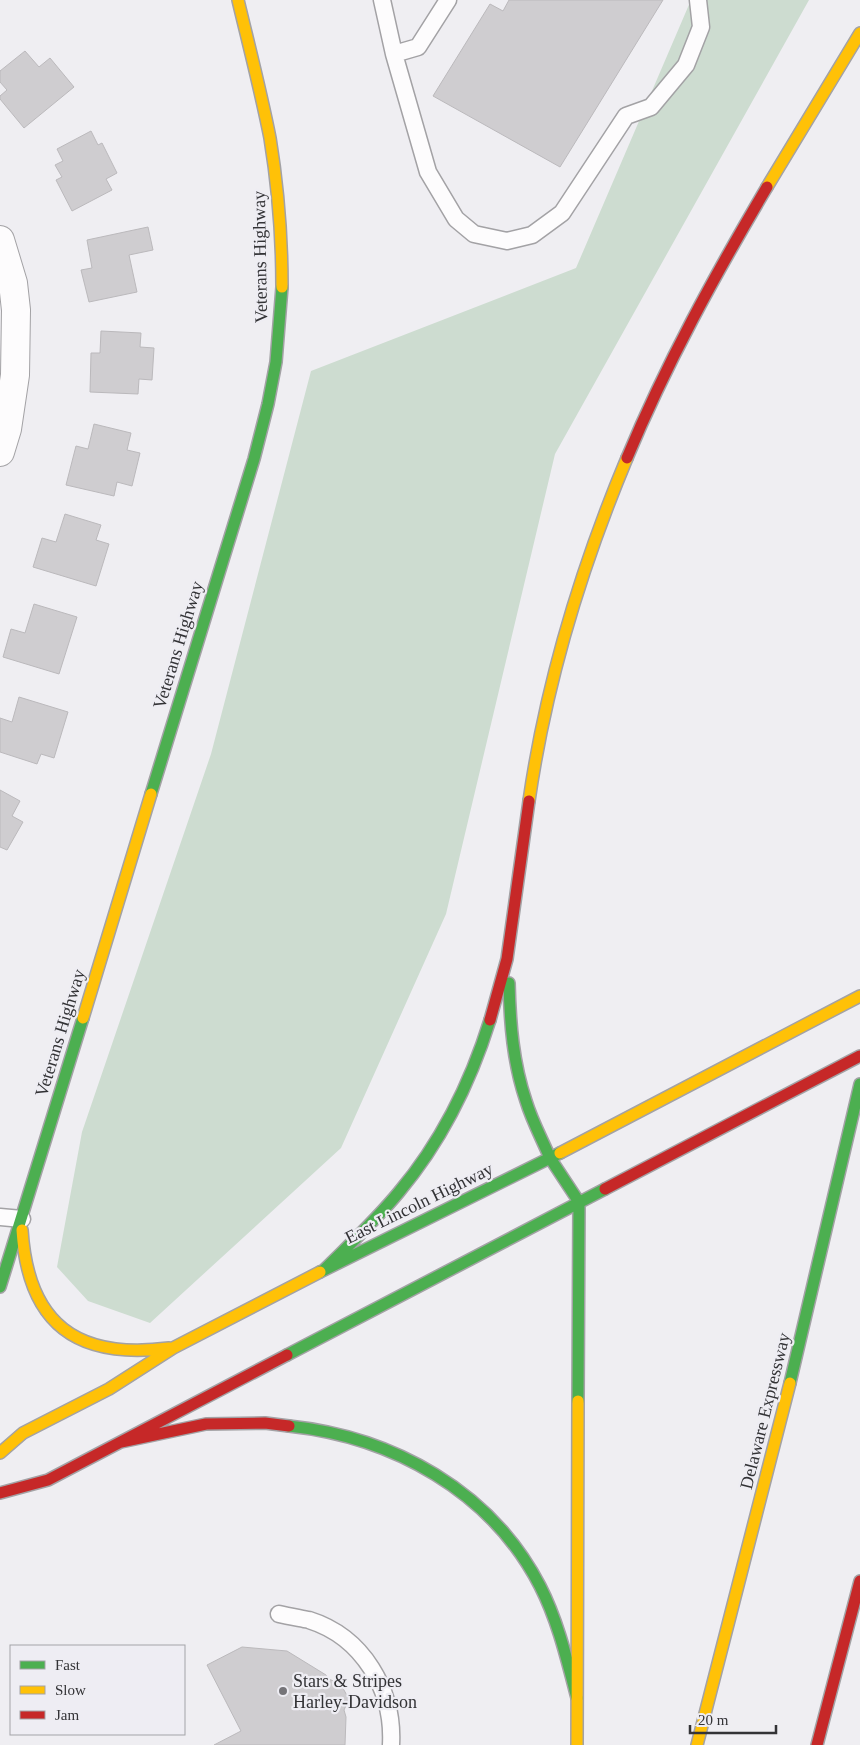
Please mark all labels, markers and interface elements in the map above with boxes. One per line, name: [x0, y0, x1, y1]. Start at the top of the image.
street label: Veterans Highway: [249, 191, 271, 323]
street label: Veterans Highway: [149, 579, 207, 711]
street label: Veterans Highway: [31, 967, 89, 1099]
street label: East Lincoln Highway: [342, 1159, 496, 1247]
street label: Delaware Expressway: [736, 1331, 794, 1491]
legend: [10, 1645, 185, 1735]
text: Fast: [55, 1657, 81, 1673]
place label: Stars & Stripes Harley-Davidson: [293, 1671, 417, 1712]
text: Slow: [55, 1682, 86, 1698]
marker: Stars & Stripes Harley-Davidson: [277, 1685, 289, 1697]
scale bar: [690, 1702, 776, 1734]
text: Jam: [55, 1707, 79, 1723]
text: 20 m: [698, 1712, 729, 1728]

